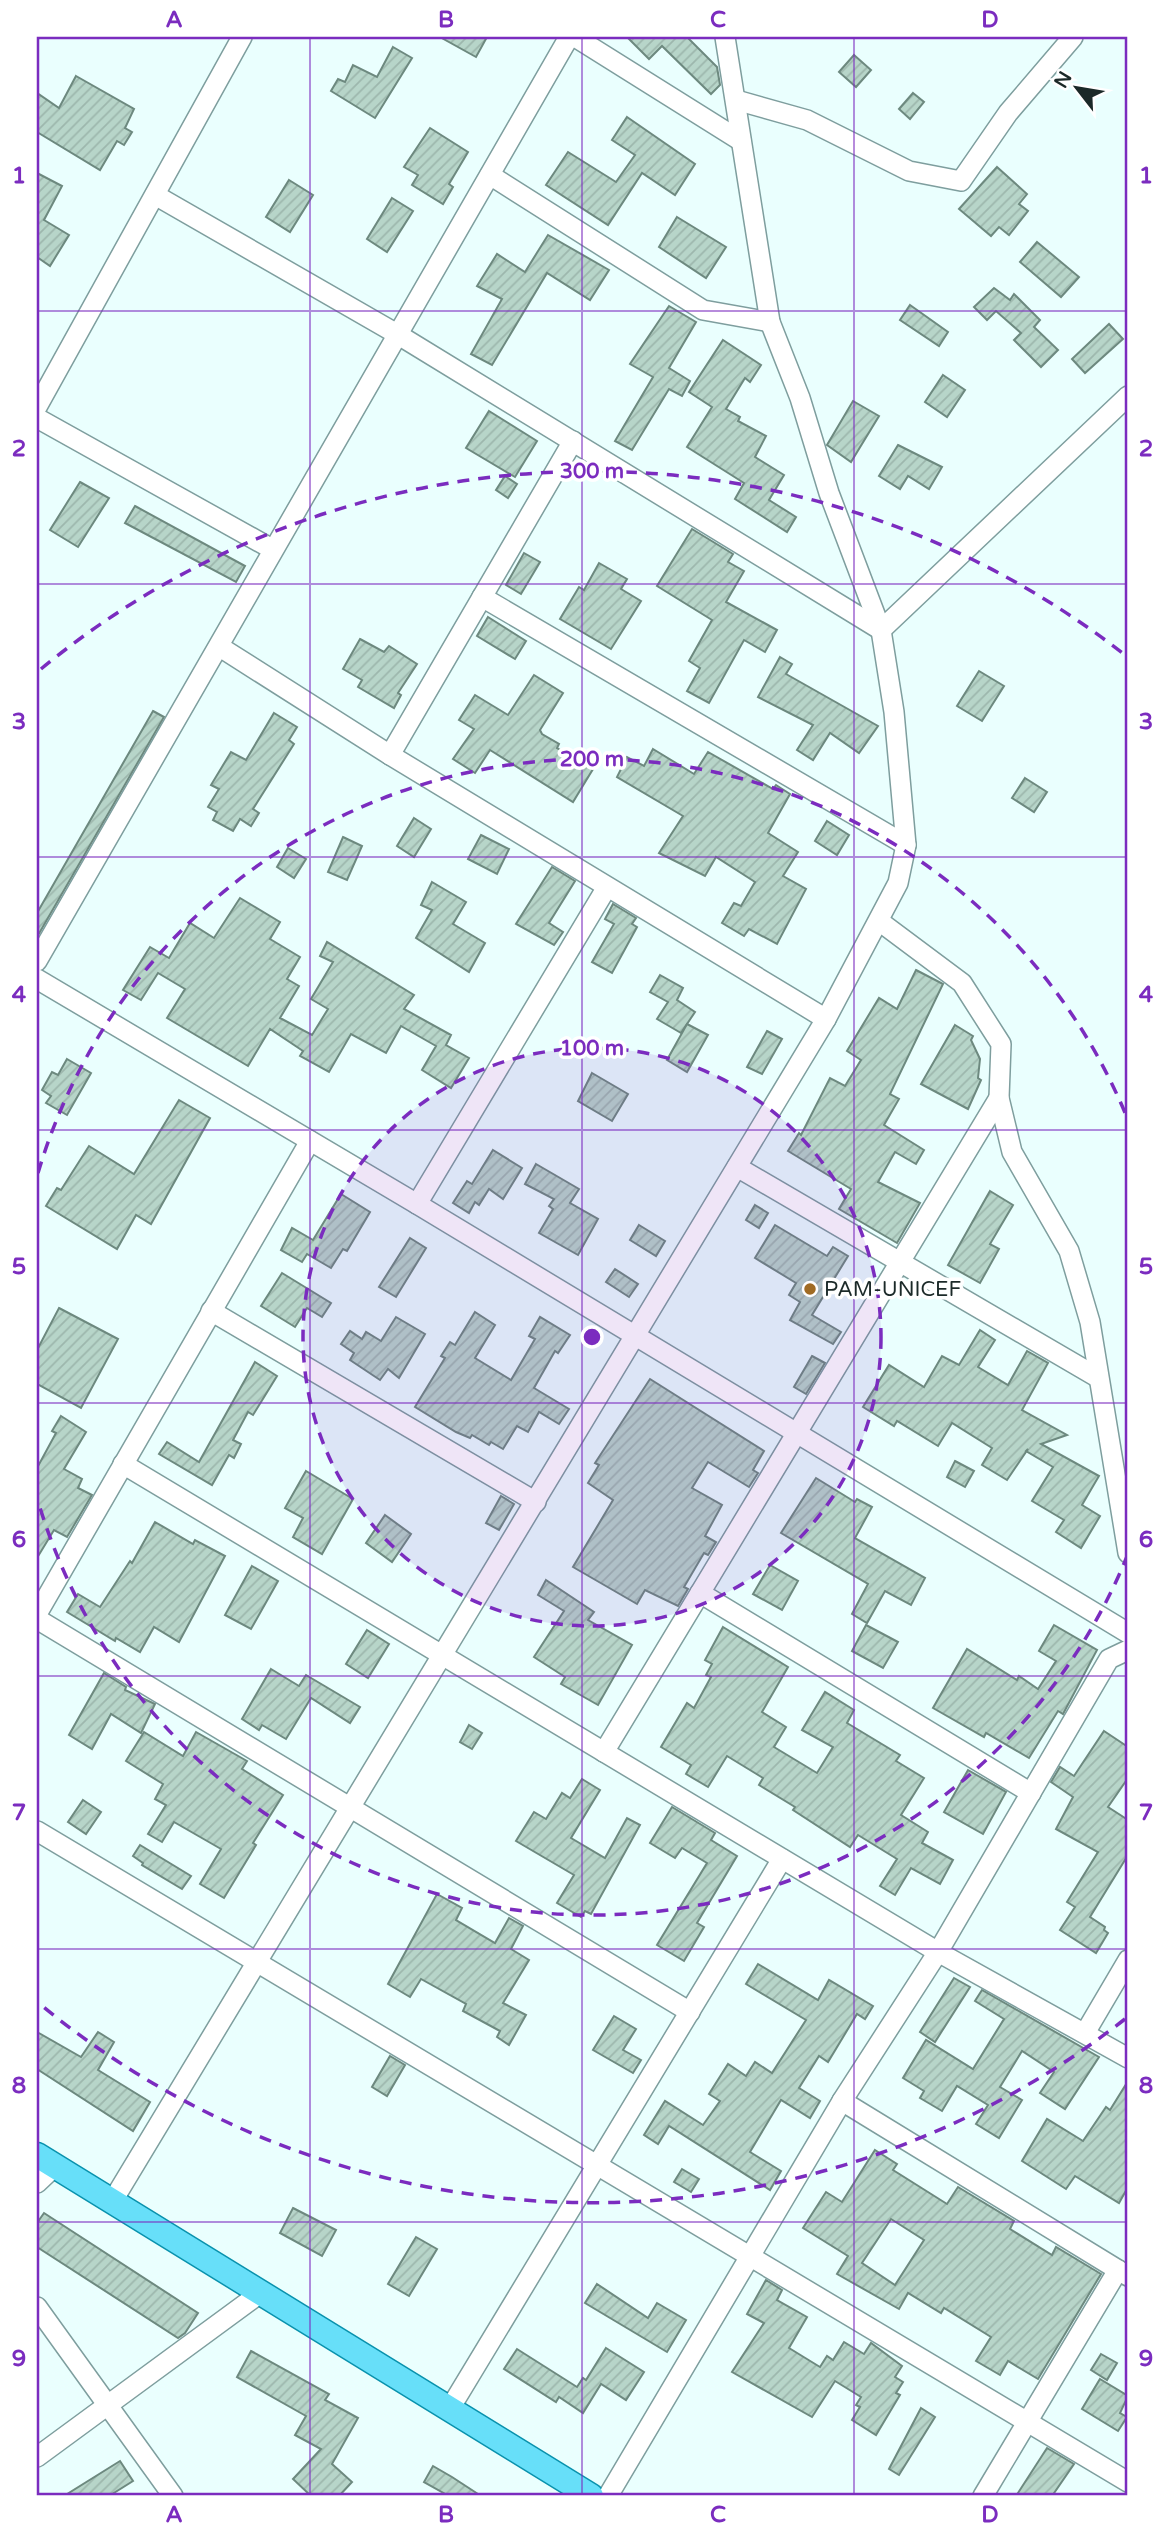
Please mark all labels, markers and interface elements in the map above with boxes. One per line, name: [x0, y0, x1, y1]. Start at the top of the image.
text: A: [165, 6, 183, 34]
text: B: [438, 6, 454, 34]
text: C: [710, 6, 726, 34]
text: D: [981, 6, 999, 34]
north arrow: [1042, 52, 1112, 122]
text: N: [1050, 68, 1077, 92]
text: 1: [12, 162, 26, 190]
text: 1: [1139, 162, 1153, 190]
text: 2: [12, 435, 26, 463]
text: 2: [1139, 435, 1153, 463]
text: 300 m: [560, 459, 624, 484]
text: 3: [12, 708, 26, 736]
text: 3: [1139, 708, 1153, 736]
text: 200 m: [560, 747, 624, 772]
text: 4: [12, 981, 27, 1009]
text: 4: [1139, 981, 1154, 1009]
text: 100 m: [560, 1036, 624, 1061]
text: 5: [12, 1253, 26, 1281]
text: 5: [1139, 1253, 1153, 1281]
place label: PAM-UNICEF: [824, 1277, 961, 1302]
marker: PAM-UNICEF: [802, 1281, 818, 1297]
centre of rings: [580, 1325, 604, 1349]
text: 6: [12, 1526, 26, 1554]
text: 6: [1139, 1526, 1153, 1554]
text: 7: [12, 1799, 26, 1827]
text: 7: [1139, 1799, 1153, 1827]
text: 8: [12, 2072, 26, 2100]
text: 8: [1139, 2072, 1153, 2100]
text: 9: [12, 2345, 26, 2373]
text: 9: [1139, 2345, 1153, 2373]
text: A: [165, 2501, 183, 2529]
text: B: [438, 2501, 454, 2529]
text: C: [710, 2501, 726, 2529]
text: D: [981, 2501, 999, 2529]

